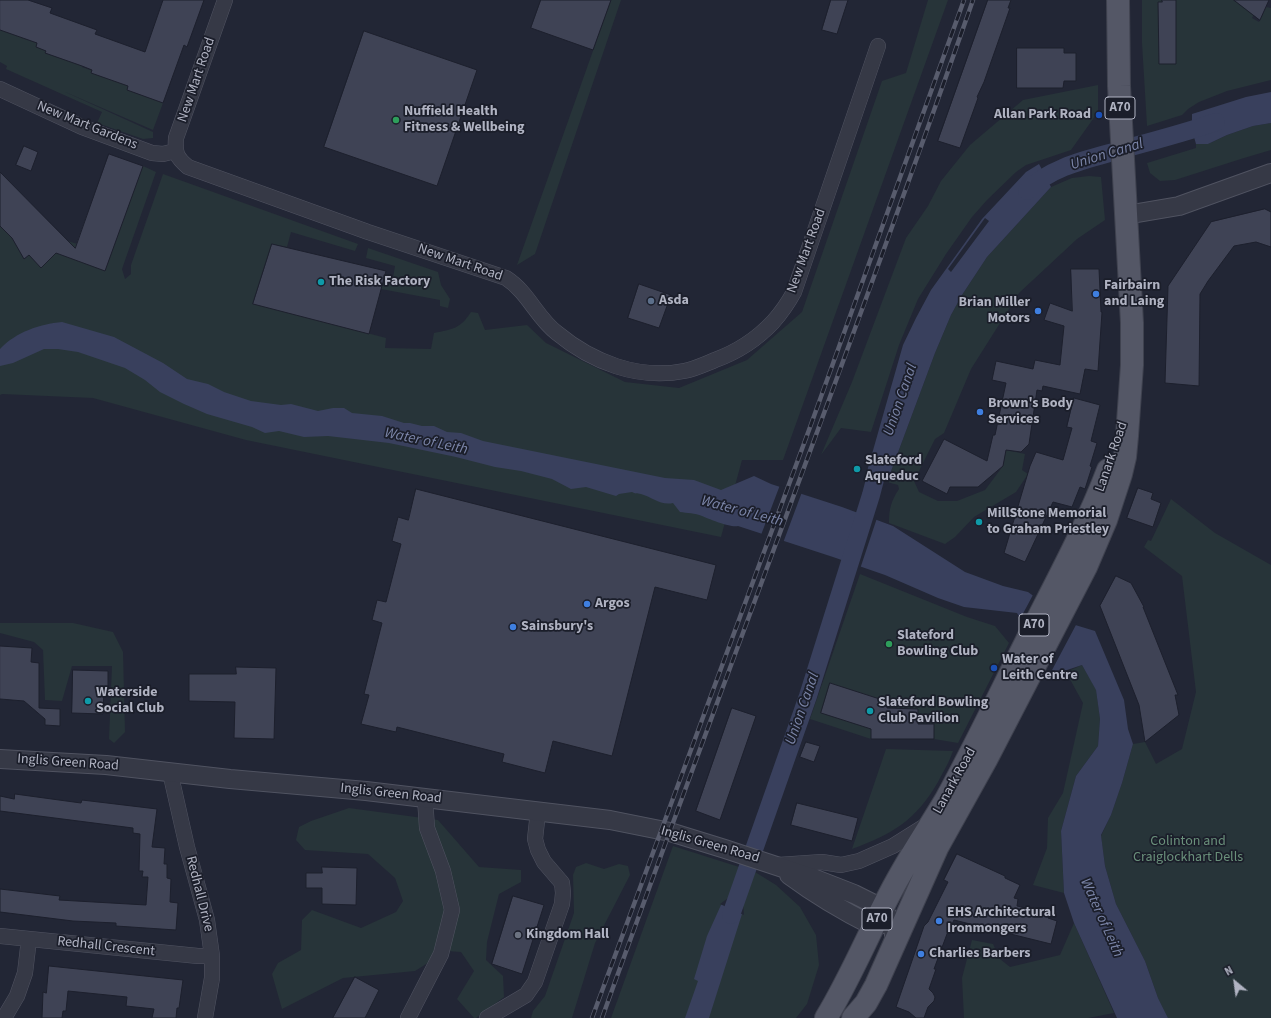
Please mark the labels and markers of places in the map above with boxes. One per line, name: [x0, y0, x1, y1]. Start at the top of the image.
place label: Nuffield Health Fitness & Wellbeing: [404, 104, 524, 136]
place label: Allan Park Road: [994, 107, 1091, 123]
marker: Allan Park Road: [1094, 110, 1104, 120]
marker: Nuffield Health Fitness & Wellbeing: [391, 115, 401, 125]
place label: The Risk Factory: [329, 274, 430, 290]
marker: The Risk Factory: [316, 277, 326, 287]
place label: Fairbairn and Laing: [1104, 278, 1164, 310]
marker: Fairbairn and Laing: [1091, 289, 1101, 299]
place label: Asda: [659, 293, 689, 309]
place label: Brian Miller Motors: [959, 295, 1030, 328]
marker: Asda: [646, 296, 656, 306]
marker: Brian Miller Motors: [1033, 306, 1043, 316]
place label: Brown's Body Services: [988, 396, 1073, 428]
marker: Brown's Body Services: [975, 407, 985, 417]
place label: Slateford Aqueduc: [865, 453, 922, 486]
marker: Slateford Aqueduc: [852, 464, 862, 474]
place label: MillStone Memorial to Graham Priestley: [987, 506, 1109, 538]
marker: MillStone Memorial to Graham Priestley: [974, 517, 984, 527]
place label: Argos: [595, 596, 630, 612]
marker: Argos: [582, 599, 592, 609]
place label: Sainsbury's: [521, 619, 593, 635]
marker: Sainsbury's: [508, 622, 518, 632]
place label: Slateford Bowling Club: [897, 628, 978, 660]
marker: Slateford Bowling Club: [884, 639, 894, 649]
place label: Water of Leith Centre: [1002, 652, 1078, 684]
marker: Water of Leith Centre: [989, 663, 999, 673]
place label: Waterside Social Club: [96, 685, 164, 718]
place label: Slateford Bowling Club Pavilion: [878, 695, 988, 728]
marker: Waterside Social Club: [83, 696, 93, 706]
marker: Slateford Bowling Club Pavilion: [865, 706, 875, 716]
place label: EHS Architectural Ironmongers: [947, 905, 1055, 938]
marker: EHS Architectural Ironmongers: [934, 916, 944, 926]
place label: Kingdom Hall: [526, 927, 609, 943]
marker: Kingdom Hall: [513, 930, 523, 940]
place label: Charlies Barbers: [929, 946, 1031, 962]
marker: Charlies Barbers: [916, 949, 926, 959]

